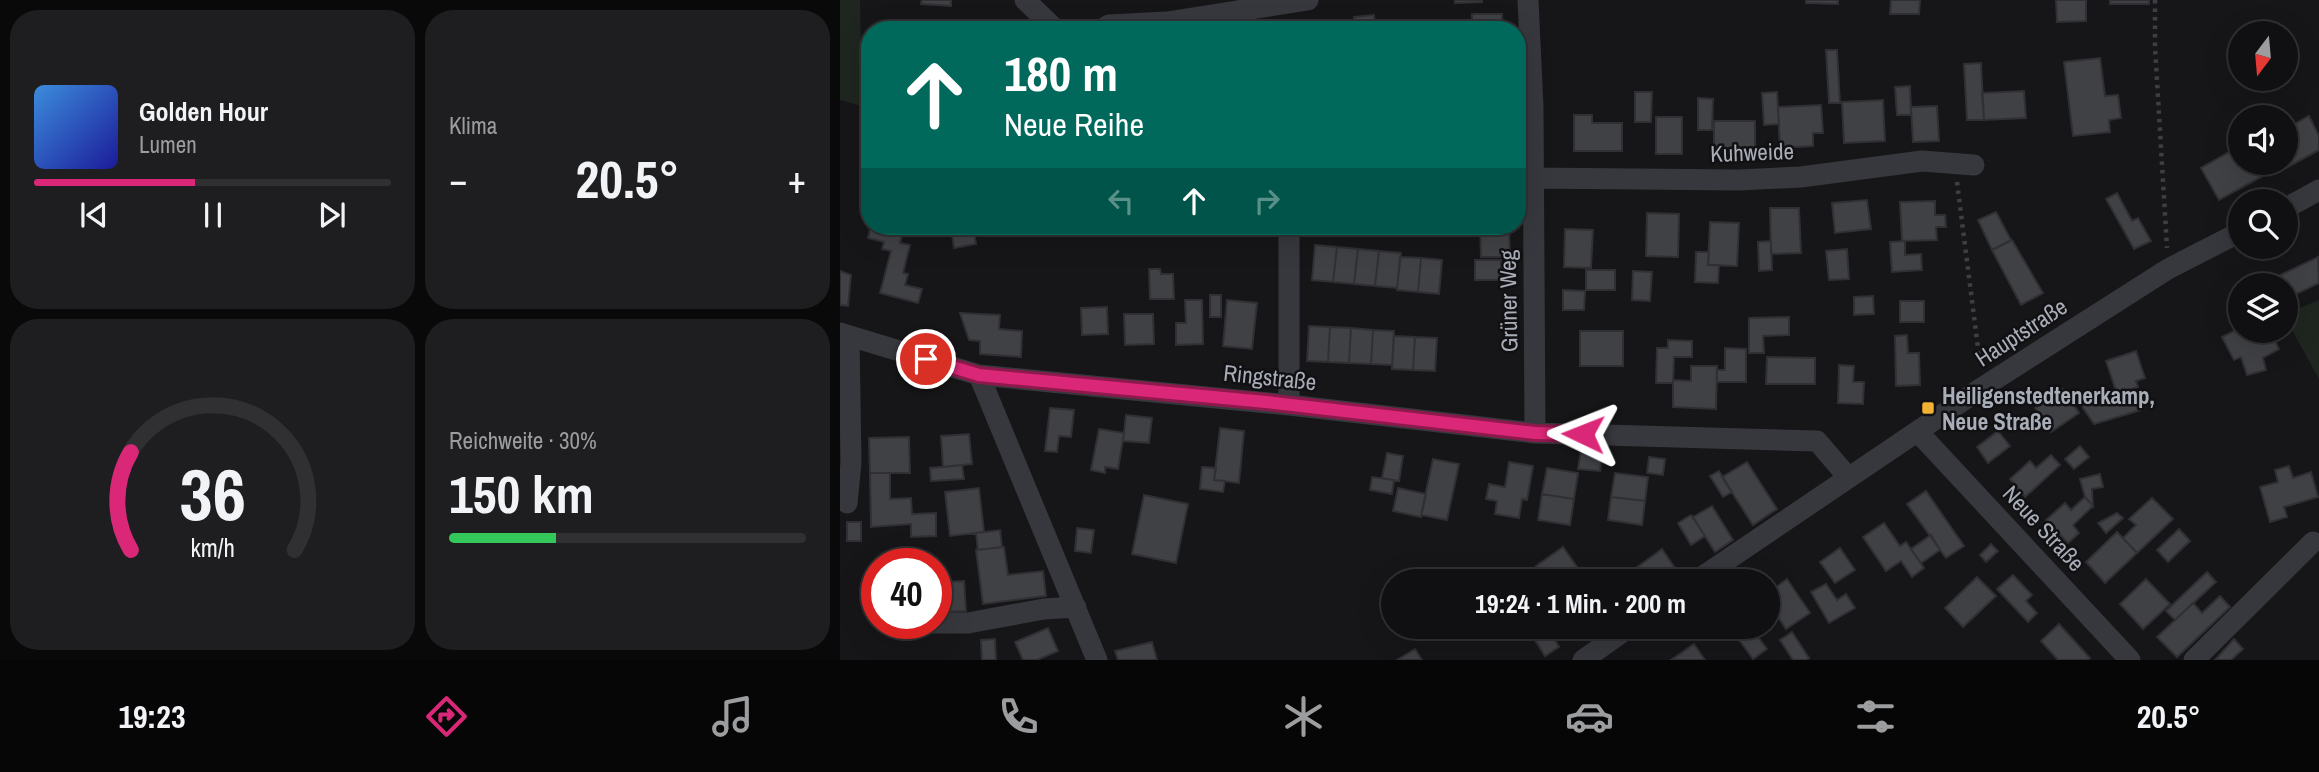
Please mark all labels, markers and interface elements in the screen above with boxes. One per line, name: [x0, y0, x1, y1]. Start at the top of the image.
north arrow: [2228, 21, 2298, 91]
map controls: [2228, 21, 2298, 343]
text: 180 m: [1004, 40, 1118, 106]
icon: ahead: [889, 49, 980, 140]
text: Golden Hour: [139, 94, 268, 129]
text: Neue Reihe: [1004, 103, 1144, 146]
button: sound: [2228, 105, 2298, 175]
text: Klima: [449, 110, 497, 141]
text: Lumen: [139, 129, 197, 160]
street label: Kuhweide: [1710, 135, 1794, 169]
text: 20.5°: [576, 144, 679, 214]
text: −: [449, 154, 467, 205]
text: +: [788, 154, 806, 205]
icon: left: [1102, 182, 1140, 220]
icon: ahead: [1175, 182, 1213, 220]
icon: right: [1248, 182, 1286, 220]
button: search: [2228, 189, 2298, 259]
icon: previous: [75, 196, 113, 234]
icon: pause: [194, 196, 232, 234]
icon: next: [313, 196, 351, 234]
street label: Grüner Weg: [1492, 249, 1524, 352]
button: layers: [2228, 273, 2298, 343]
street label: Hauptstraße: [1969, 291, 2073, 373]
pin: [896, 329, 956, 389]
icon: arrive: [907, 340, 945, 378]
street label: Ringstraße: [1222, 357, 1318, 397]
place label: Heiligenstedtenerkamp, Neue Straße: [1942, 380, 2155, 437]
position arrow: [1546, 397, 1620, 471]
marker: Heiligenstedtenerkamp, Neue Straße: [1920, 400, 1936, 416]
text: Reichweite · 30%: [449, 425, 597, 456]
text: 36: [179, 446, 246, 544]
text: 150 km: [449, 459, 594, 529]
street label: Neue Straße: [1996, 478, 2092, 578]
text: km/h: [190, 531, 235, 565]
speed limit sign: 40: [861, 548, 952, 639]
text: 19:24 · 1 Min. · 200 m: [1475, 586, 1686, 621]
icon: directions: [422, 692, 471, 741]
icon: music: [708, 692, 757, 741]
icon: phone: [994, 692, 1043, 741]
icon: climate: [1279, 692, 1328, 741]
icon: car: [1565, 692, 1614, 741]
icon: filters: [1851, 692, 1900, 741]
text: 19:23: [118, 695, 185, 738]
text: 20.5°: [2137, 695, 2201, 738]

